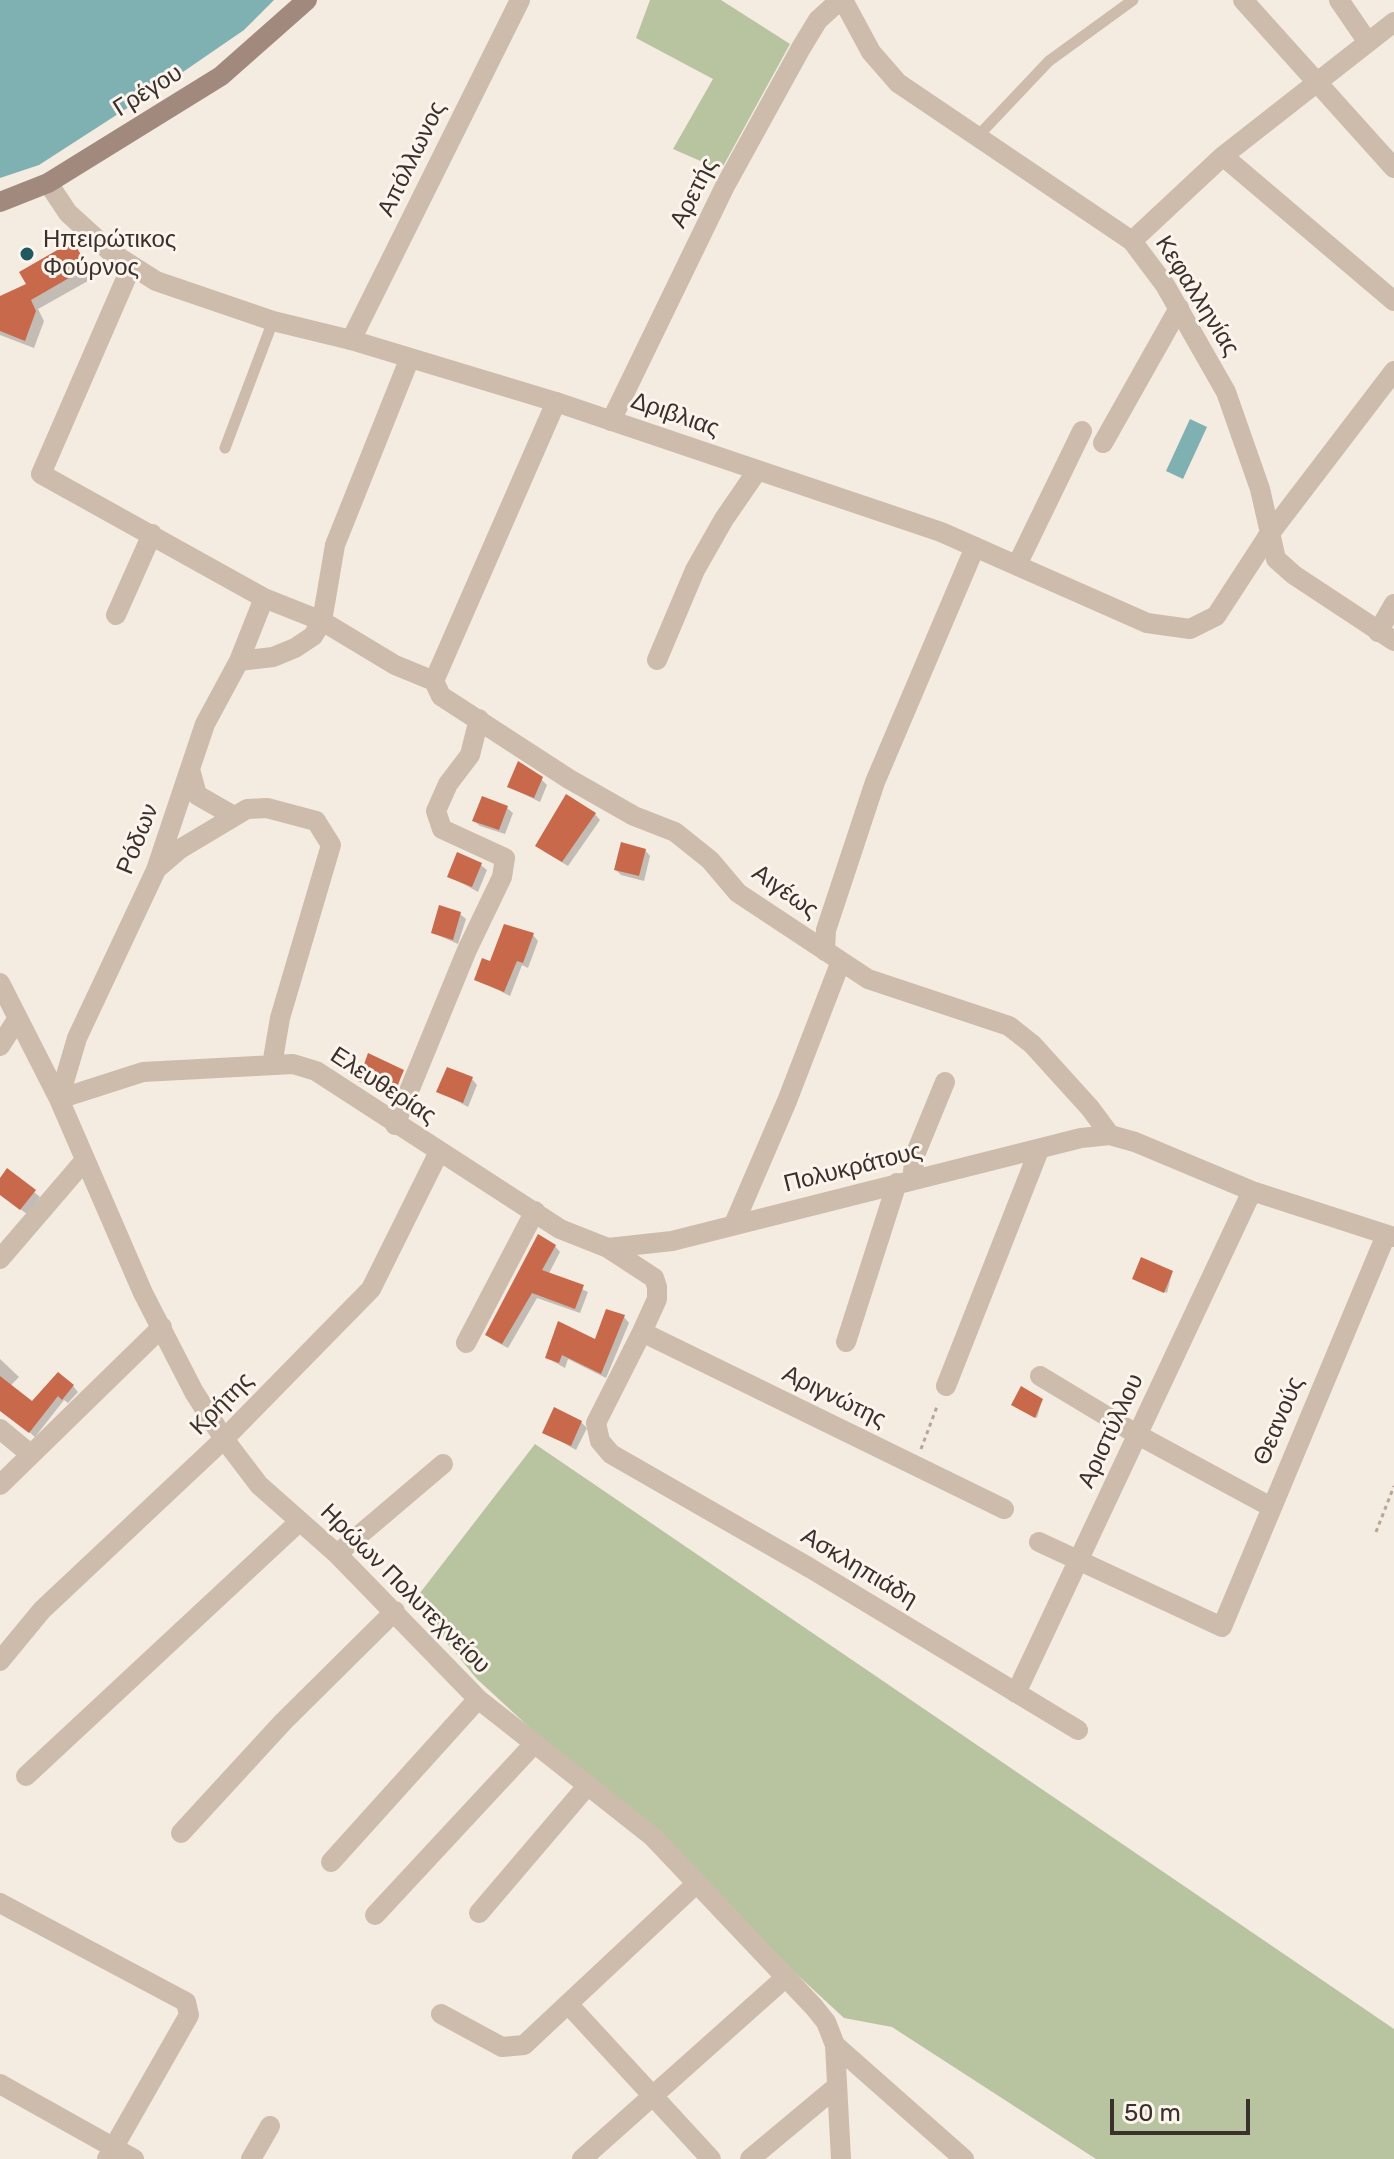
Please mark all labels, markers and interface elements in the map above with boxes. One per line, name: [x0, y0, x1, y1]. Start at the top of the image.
street label: Γρέγου: [108, 59, 188, 123]
street label: Απόλλωνος: [372, 97, 452, 221]
street label: Αρετής: [664, 153, 724, 233]
place label: Ηπειρώτικος Φούρνος: [43, 226, 176, 282]
street label: Κεφαλληνίας: [1149, 231, 1245, 361]
marker: Ηπειρώτικος Φούρνος: [18, 245, 36, 263]
street label: Δριβλιας: [627, 386, 723, 444]
street label: Ρόδων: [111, 800, 165, 878]
street label: Αιγέως: [746, 859, 824, 925]
street label: Ελευθερίας: [325, 1041, 441, 1131]
street label: Πολυκράτους: [781, 1137, 925, 1199]
street label: Αριγνώτης: [777, 1360, 891, 1434]
street label: Κρήτης: [184, 1366, 260, 1442]
street label: Αριστύλλου: [1072, 1369, 1150, 1493]
street label: Θεανούς: [1248, 1372, 1310, 1470]
street label: Ηρώων Πολυτεχνείου: [314, 1498, 496, 1680]
street label: Ασκληπιάδη: [796, 1522, 922, 1614]
scale bar: [1114, 2083, 1254, 2133]
text: 50 m: [1124, 2099, 1181, 2127]

